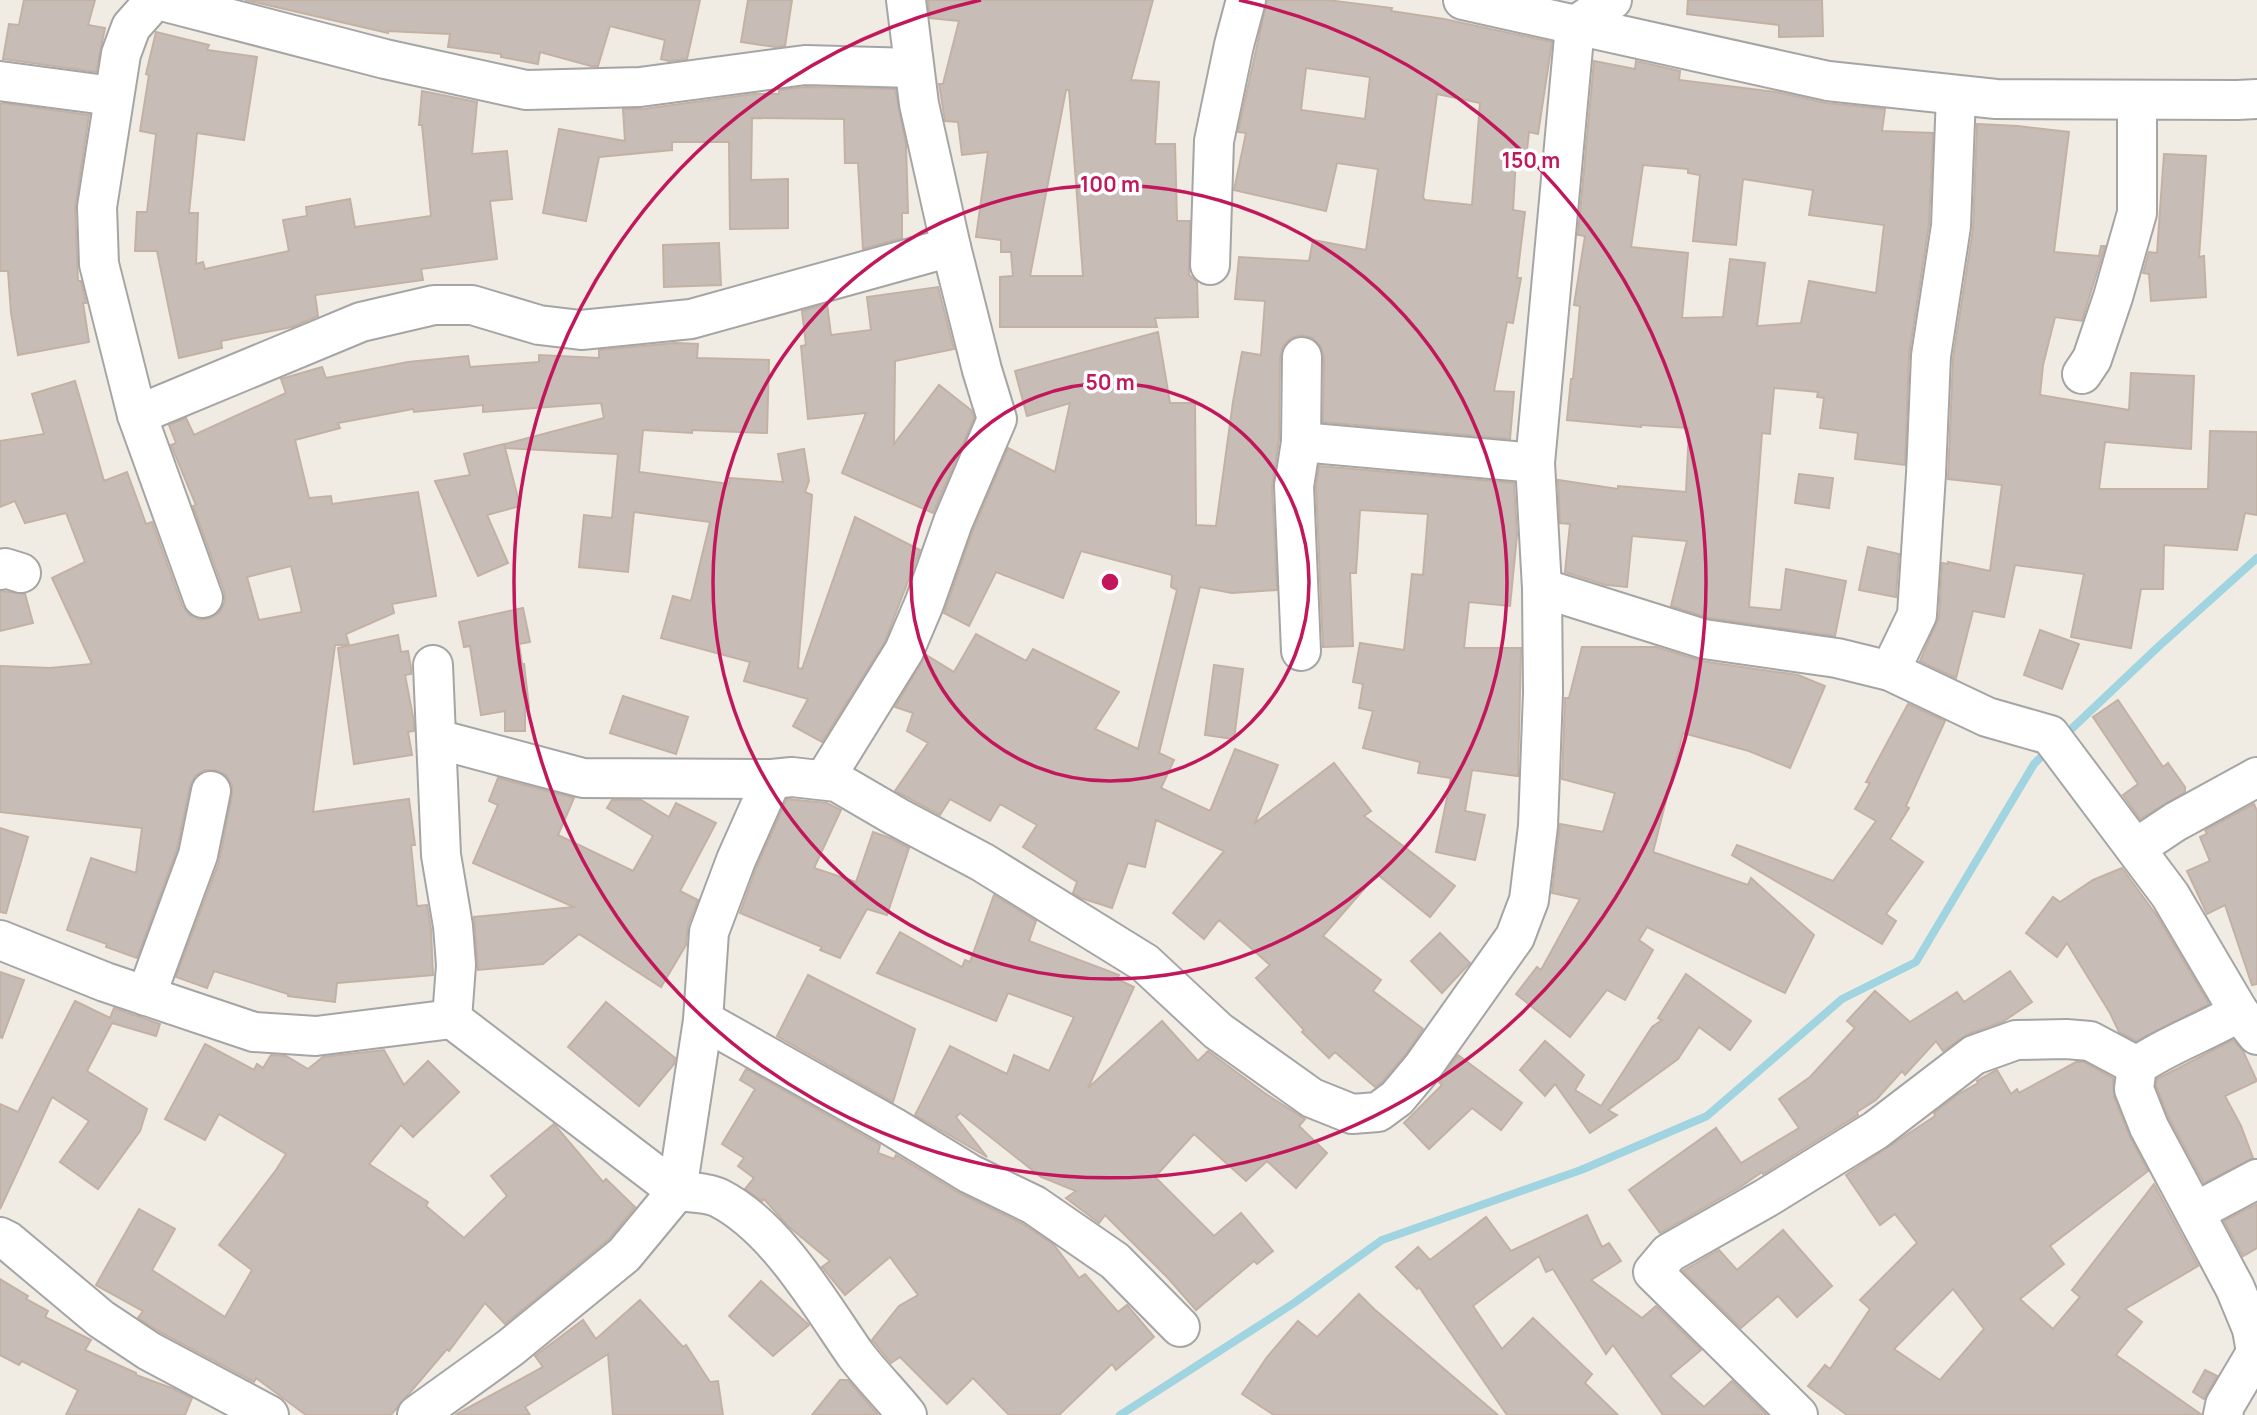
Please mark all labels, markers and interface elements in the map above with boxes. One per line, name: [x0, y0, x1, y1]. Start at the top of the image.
text: 150 m: [1502, 146, 1560, 174]
text: 100 m: [1080, 170, 1140, 198]
text: 50 m: [1085, 368, 1135, 396]
centre of rings: [1098, 570, 1122, 594]

